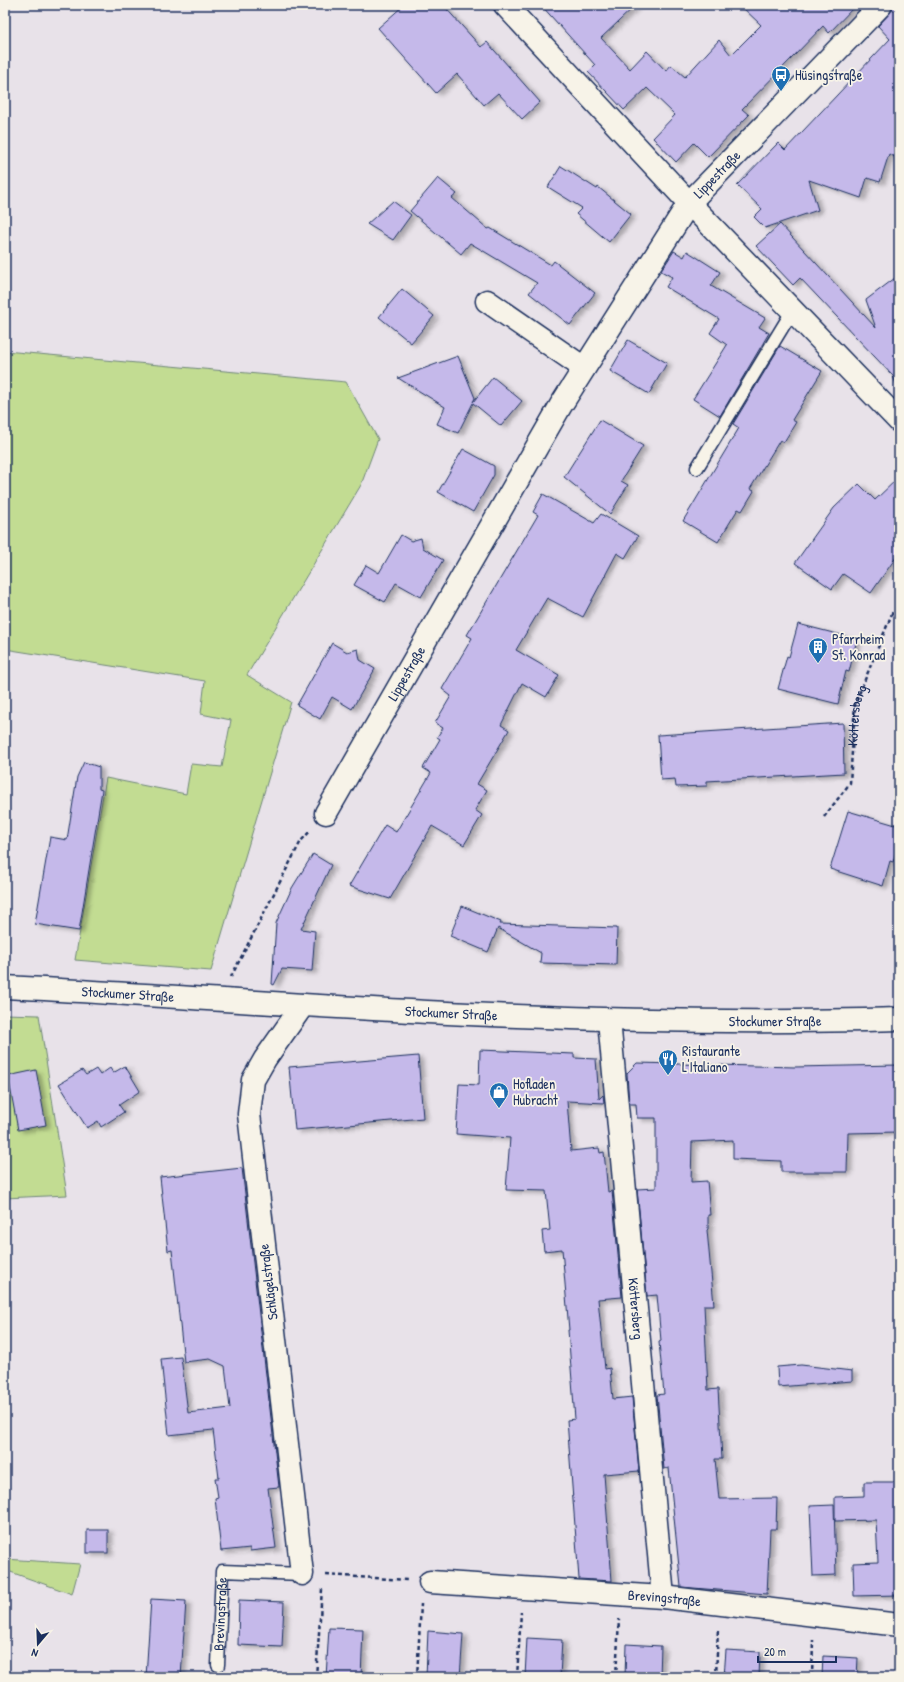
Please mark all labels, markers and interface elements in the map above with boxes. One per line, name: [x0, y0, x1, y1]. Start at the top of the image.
bus stop icon: Hüsingstraße: [770, 64, 792, 92]
place label: Hüsingstraße: [795, 65, 863, 85]
street label: Lippestraße: [689, 145, 745, 202]
place label: Pfarrheim St. Konrad: [832, 629, 886, 664]
building icon: Pfarrheim St. Konrad: [807, 636, 829, 664]
street label: Lippestraße: [383, 642, 429, 704]
street label: Köttersberg: [842, 682, 872, 746]
street label: Stockumer Straße: [81, 981, 175, 1006]
street label: Stockumer Straße: [404, 1001, 498, 1025]
street label: Stockumer Straße: [729, 1011, 822, 1031]
place label: Ristaurante L'Italiano: [682, 1041, 741, 1076]
restaurant icon: Ristaurante L'Italiano: [657, 1048, 679, 1076]
place label: Hofladen Hubracht: [513, 1074, 558, 1109]
shop icon: Hofladen Hubracht: [488, 1081, 510, 1109]
street label: Schlägelstraße: [253, 1242, 283, 1321]
street label: Köttersberg: [624, 1277, 649, 1341]
street label: Brevingstraße: [209, 1576, 231, 1651]
street label: Brevingstraße: [627, 1585, 703, 1611]
north arrow: [18, 1624, 58, 1664]
scale bar: [758, 1638, 836, 1664]
text: 20 m: [764, 1643, 786, 1660]
text: N: [30, 1646, 40, 1661]

